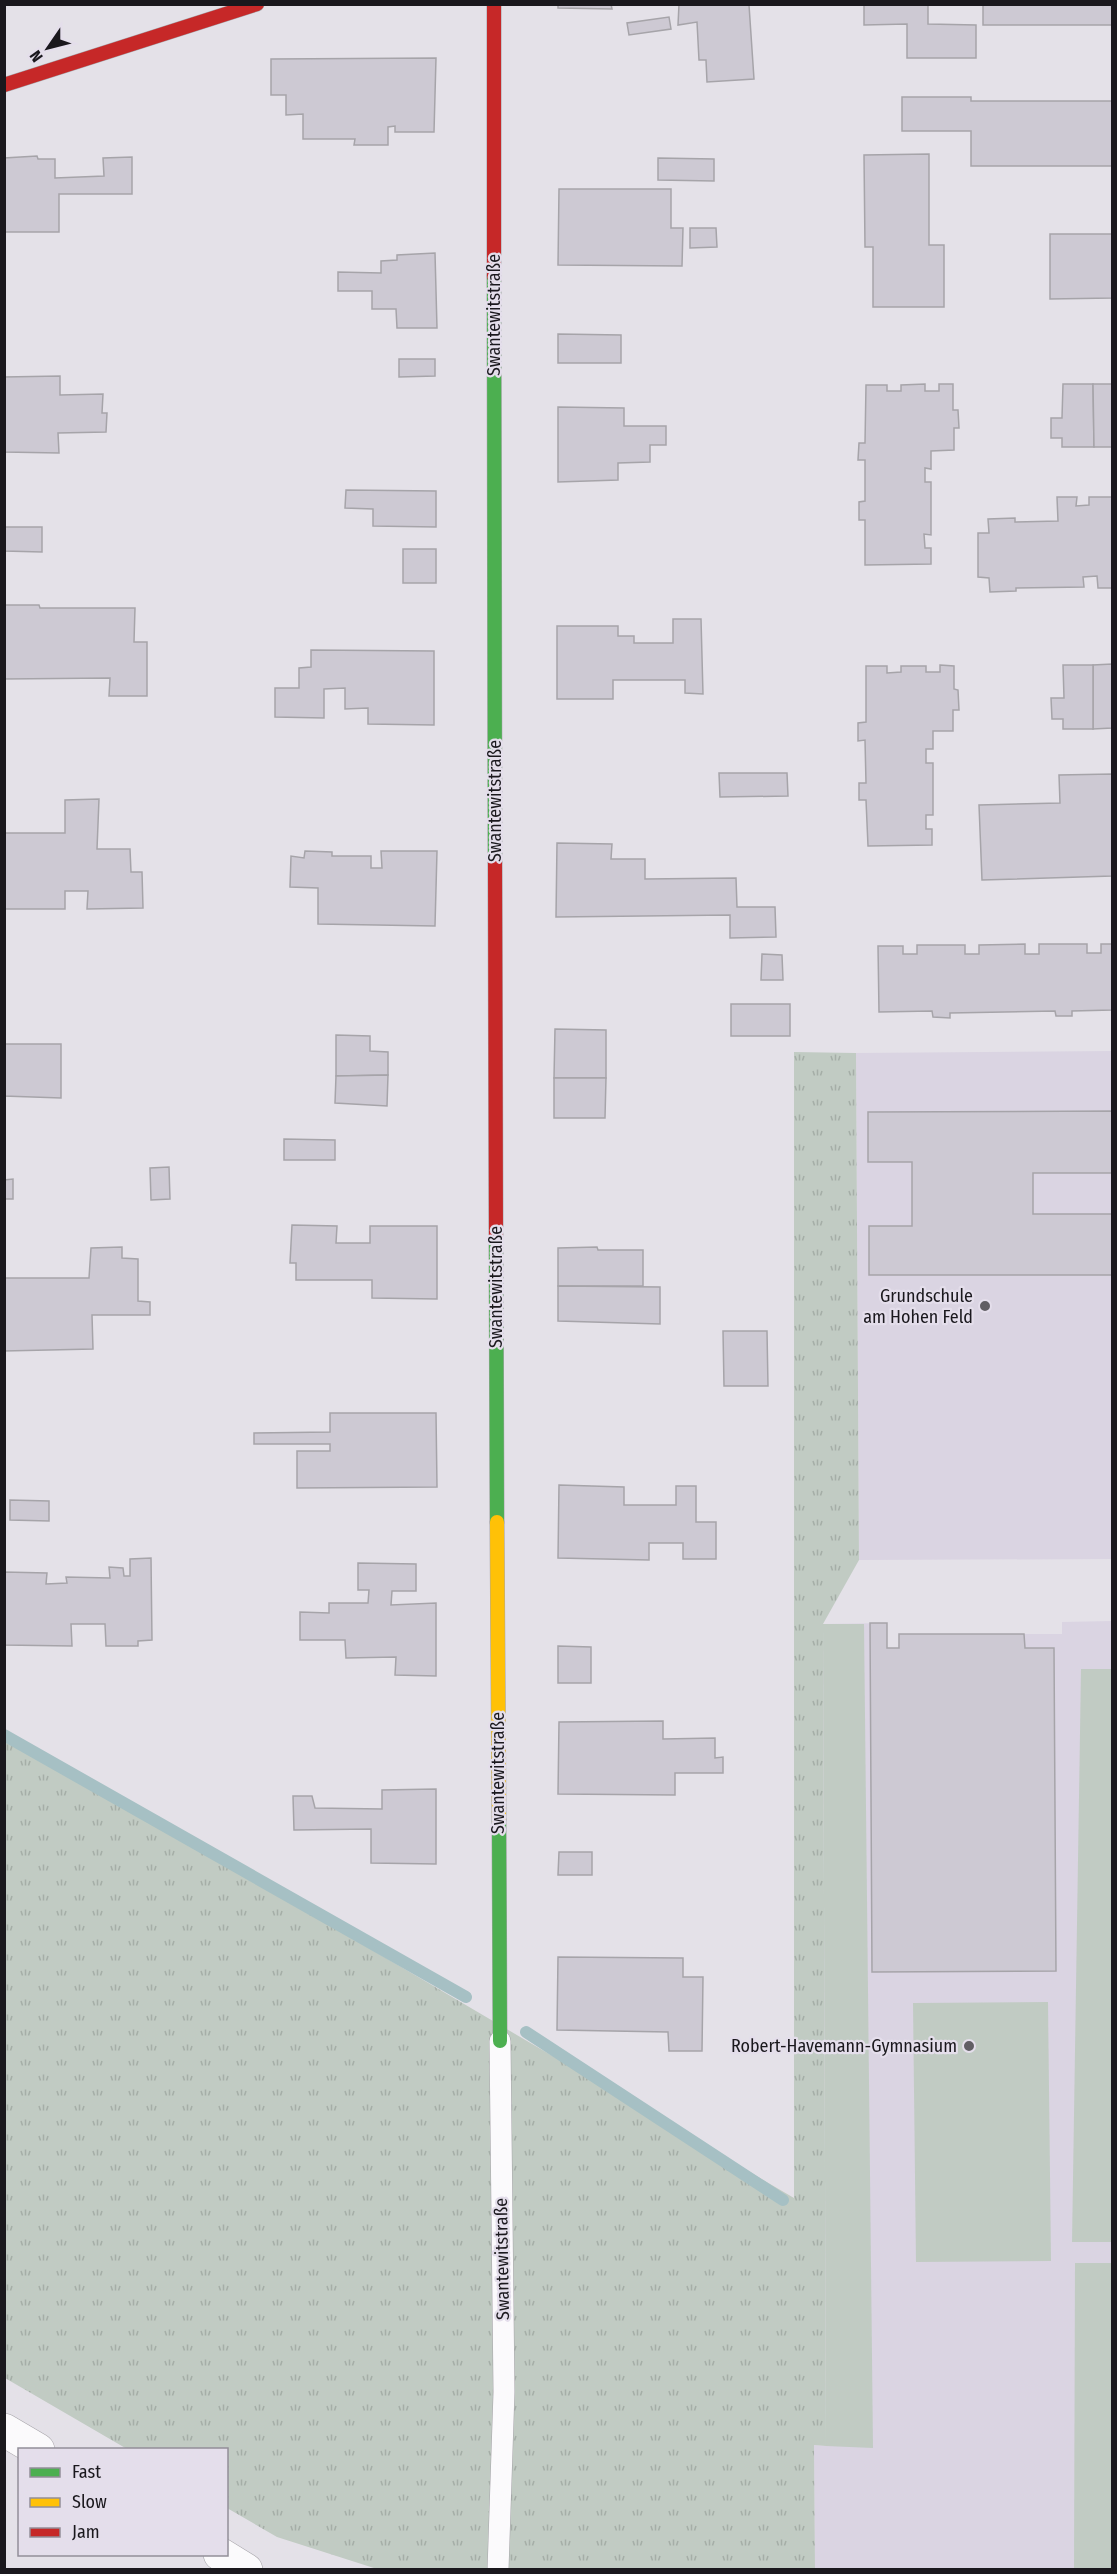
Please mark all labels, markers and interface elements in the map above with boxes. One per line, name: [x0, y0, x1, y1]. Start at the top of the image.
north arrow: [18, 18, 78, 78]
text: N: [26, 47, 47, 66]
street label: Swantewitstraße: [483, 254, 505, 376]
street label: Swantewitstraße: [484, 740, 506, 862]
street label: Swantewitstraße: [485, 1226, 507, 1348]
place label: Grundschule am Hohen Feld: [863, 1285, 973, 1328]
marker: Grundschule am Hohen Feld: [978, 1299, 992, 1313]
street label: Swantewitstraße: [487, 1712, 509, 1834]
place label: Robert-Havemann-Gymnasium: [731, 2035, 957, 2057]
marker: Robert-Havemann-Gymnasium: [962, 2039, 976, 2053]
street label: Swantewitstraße: [490, 2198, 514, 2320]
legend: [18, 2448, 228, 2556]
text: Fast: [72, 2461, 101, 2483]
text: Slow: [72, 2491, 107, 2513]
text: Jam: [72, 2521, 100, 2543]

